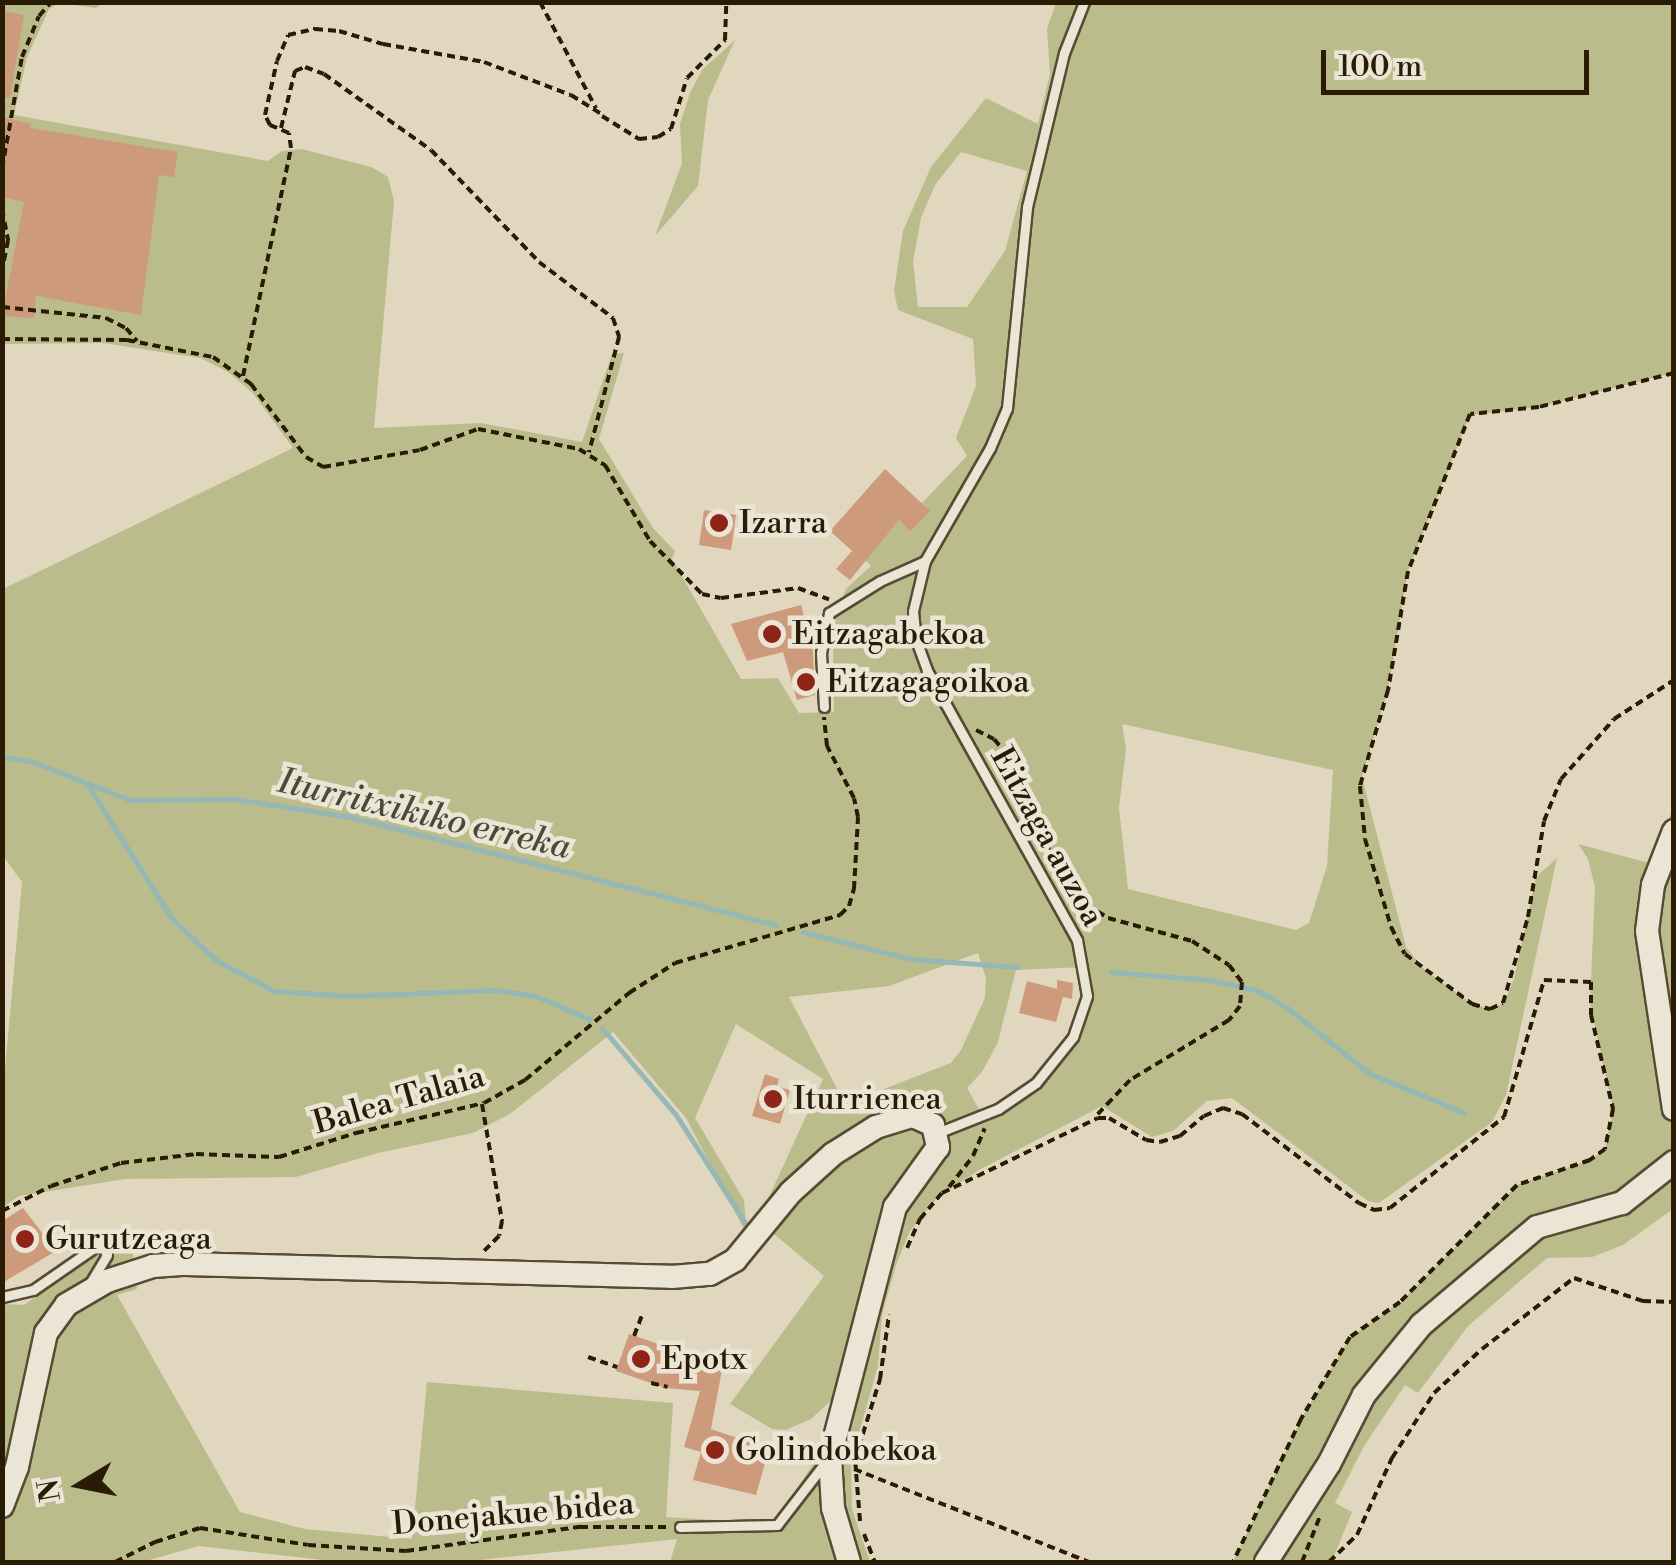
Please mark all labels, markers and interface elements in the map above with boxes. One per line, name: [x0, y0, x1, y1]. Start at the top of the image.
scale bar: [1326, 30, 1594, 92]
text: 100 m: [1338, 48, 1422, 86]
place label: Izarra: [739, 504, 827, 542]
marker: Izarra: [708, 512, 730, 534]
place label: Eitzagabekoa: [792, 615, 985, 653]
marker: Eitzagabekoa: [761, 623, 783, 645]
place label: Eitzagagoikoa: [826, 663, 1030, 701]
marker: Eitzagagoikoa: [795, 671, 817, 693]
street label: Eitzaga auzoa: [982, 741, 1112, 933]
water label: Iturritxikiko erreka: [274, 761, 574, 869]
street label: Balea Talaia: [309, 1057, 489, 1143]
place label: Iturrienea: [793, 1080, 942, 1118]
marker: Iturrienea: [762, 1088, 784, 1110]
place label: Gurutzeaga: [45, 1220, 212, 1258]
marker: Gurutzeaga: [14, 1228, 36, 1250]
place label: Epotx: [661, 1340, 747, 1378]
marker: Epotx: [630, 1348, 652, 1370]
place label: Golindobekoa: [735, 1431, 937, 1469]
north arrow: [30, 1435, 130, 1535]
marker: Golindobekoa: [704, 1439, 726, 1461]
text: N: [31, 1476, 69, 1504]
street label: Donejakue bidea: [390, 1484, 636, 1544]

